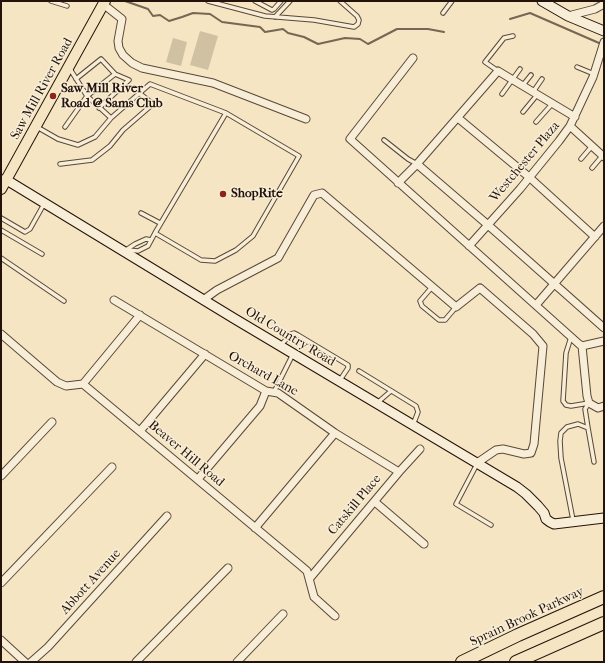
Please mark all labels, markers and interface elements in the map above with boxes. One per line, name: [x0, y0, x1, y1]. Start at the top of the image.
street label: Saw Mill River Road: [8, 36, 76, 142]
place label: Saw Mill River Road @ Sams Club: [61, 81, 163, 112]
marker: Saw Mill River Road @ Sams Club: [48, 91, 58, 101]
street label: Westchester Plaza: [487, 118, 563, 206]
place label: ShopRite: [231, 186, 283, 202]
marker: ShopRite: [218, 189, 228, 199]
street label: Old Country Road: [242, 304, 338, 370]
street label: Orchard Lane: [225, 348, 301, 400]
street label: Beaver Hill Road: [145, 418, 227, 490]
street label: Catskill Place: [325, 472, 385, 538]
street label: Abbott Avenue: [58, 546, 124, 618]
street label: Sprain Brook Parkway: [468, 584, 586, 650]

